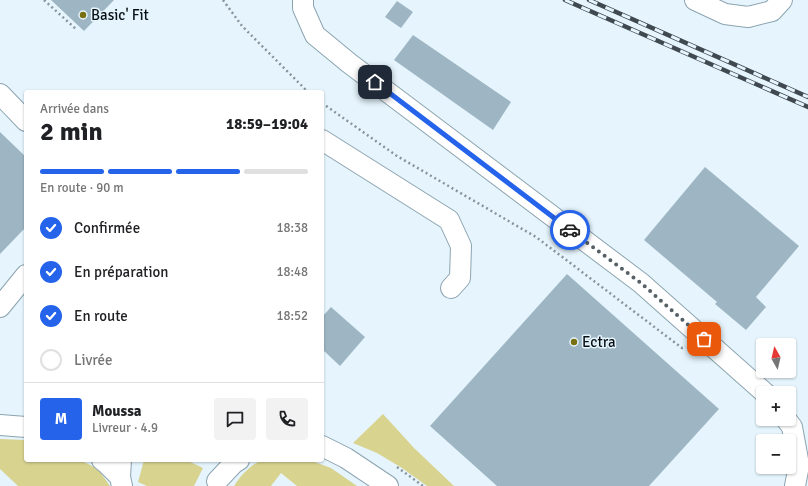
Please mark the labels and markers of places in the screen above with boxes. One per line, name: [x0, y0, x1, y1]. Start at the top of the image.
place label: Basic' Fit: [91, 6, 149, 24]
marker: Basic' Fit: [78, 10, 88, 20]
pin: [358, 65, 392, 99]
pin: [687, 322, 721, 356]
place label: Ectra: [582, 333, 616, 351]
marker: Ectra: [569, 337, 579, 347]

